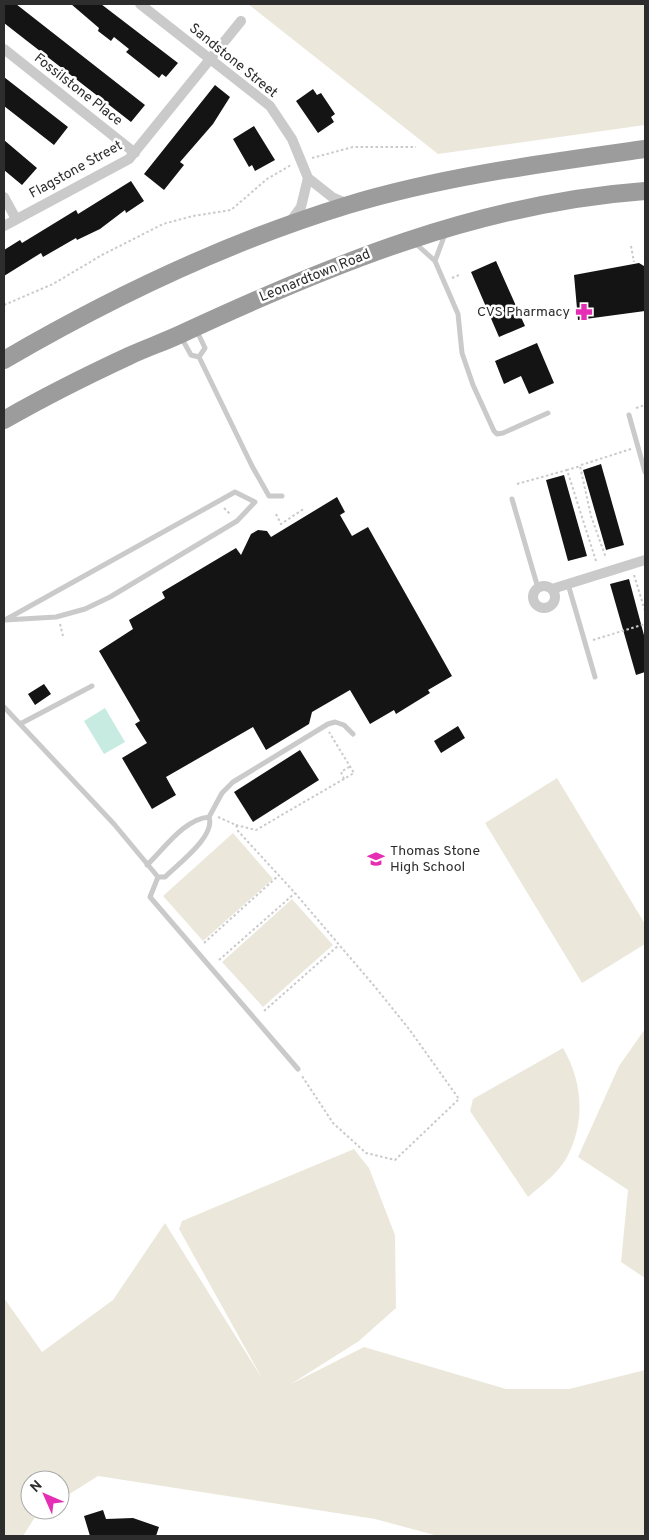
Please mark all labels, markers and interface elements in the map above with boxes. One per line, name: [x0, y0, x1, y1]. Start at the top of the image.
street label: Sandstone Street: [185, 20, 281, 102]
street label: Fossilstone Place: [30, 50, 126, 130]
street label: Flagstone Street: [26, 137, 126, 203]
street label: Leonardtown Road: [257, 246, 373, 306]
pharmacy icon: CVS Pharmacy: [574, 302, 594, 322]
place label: CVS Pharmacy: [477, 304, 570, 321]
place label: Thomas Stone High School: [390, 843, 480, 876]
school or university icon: Thomas Stone High School: [366, 849, 386, 869]
north arrow: [20, 1470, 70, 1520]
text: N: [27, 1477, 46, 1496]

